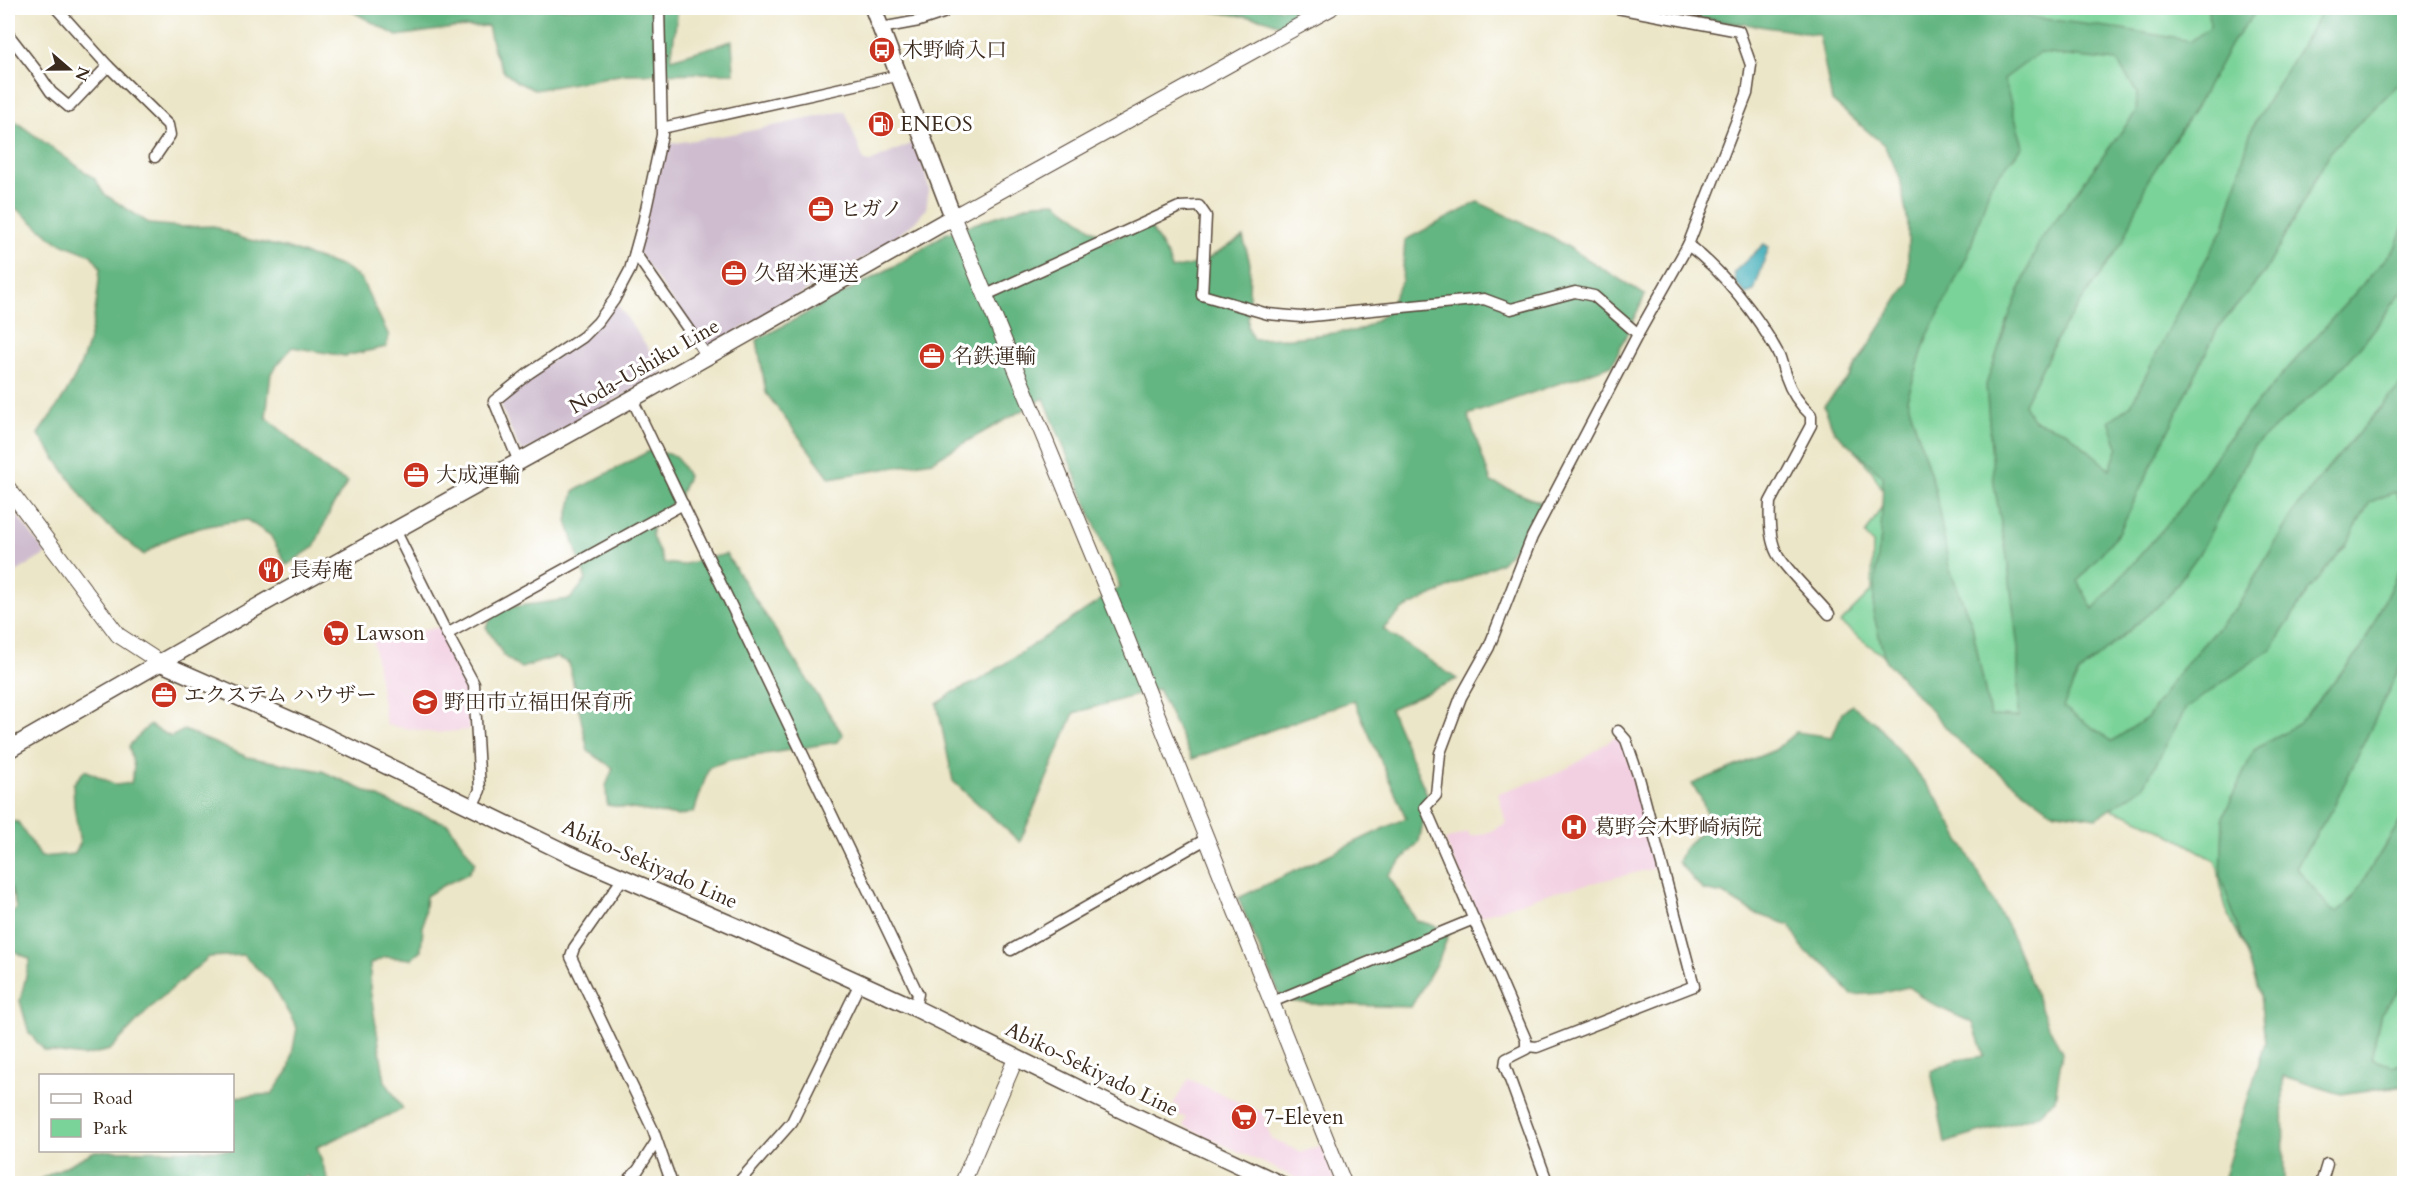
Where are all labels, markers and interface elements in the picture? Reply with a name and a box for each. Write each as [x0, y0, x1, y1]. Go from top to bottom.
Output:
bus stop icon: 木野崎入口 [867, 35, 897, 65]
place label: 木野崎入口 [902, 36, 1007, 65]
north arrow [39, 39, 99, 99]
text: N [69, 63, 95, 84]
fuel station icon: ENEOS [866, 109, 896, 139]
place label: ENEOS [900, 110, 973, 139]
office icon: ヒガノ [806, 194, 836, 224]
place label: ヒガノ [840, 195, 903, 224]
office icon: 久留米運送 [719, 258, 749, 288]
place label: 久留米運送 [754, 259, 859, 288]
street label: Noda-Ushiku Line [564, 312, 725, 421]
office icon: 名鉄運輸 [917, 341, 947, 371]
place label: 名鉄運輸 [952, 342, 1036, 371]
office icon: 大成運輸 [401, 460, 431, 490]
place label: 大成運輸 [436, 461, 520, 490]
restaurant icon: 長寿庵 [256, 555, 286, 585]
place label: 長寿庵 [290, 556, 353, 585]
supermarket icon: Lawson [321, 618, 351, 648]
place label: Lawson [356, 619, 425, 648]
office icon: エクステム ハウザー [149, 680, 179, 710]
place label: エクステム ハウザー [184, 681, 377, 710]
school or university icon: 野田市立福田保育所 [410, 687, 440, 717]
place label: 野田市立福田保育所 [444, 688, 633, 717]
hospital icon: 葛野会木野崎病院 [1559, 812, 1589, 842]
street label: Abiko-Sekiyado Line [557, 813, 742, 916]
place label: 葛野会木野崎病院 [1594, 813, 1762, 842]
street label: Abiko-Sekiyado Line [1000, 1015, 1183, 1124]
legend [39, 1074, 234, 1152]
text: Road [93, 1086, 133, 1111]
supermarket icon: 7-Eleven [1229, 1102, 1259, 1132]
place label: 7-Eleven [1264, 1103, 1344, 1132]
text: Park [93, 1116, 128, 1141]

